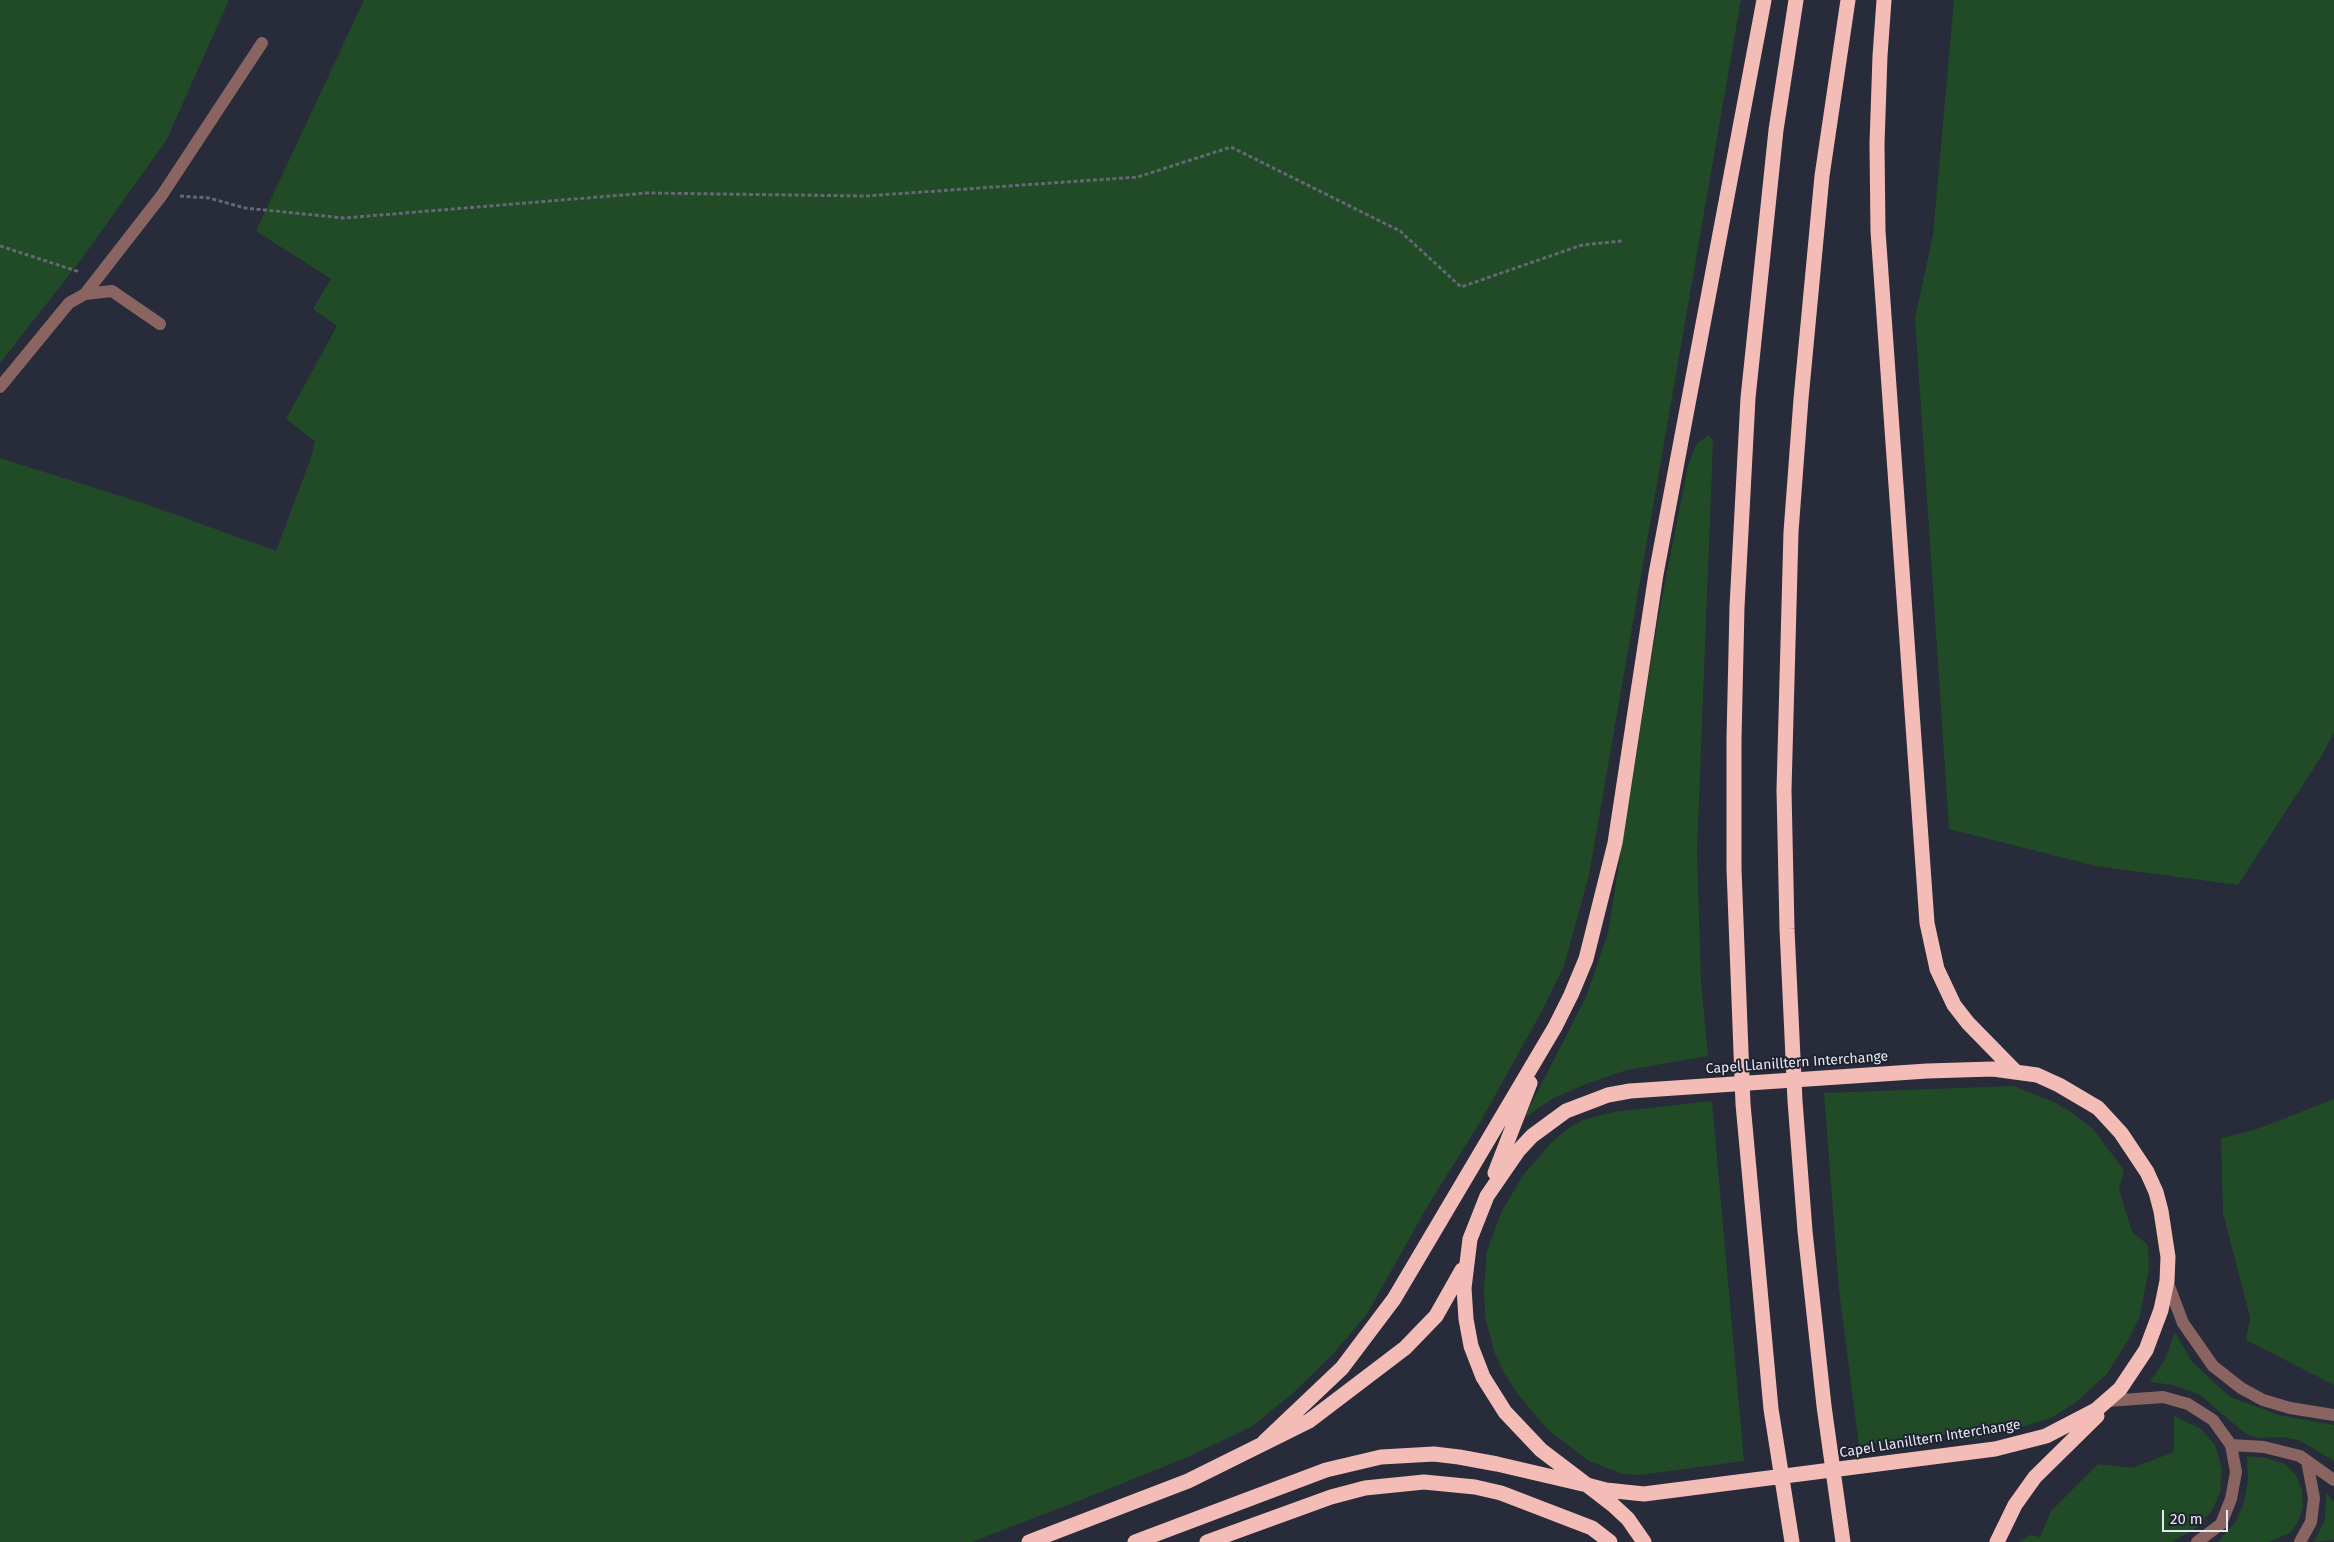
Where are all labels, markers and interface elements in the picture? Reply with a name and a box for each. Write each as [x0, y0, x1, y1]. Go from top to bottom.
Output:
street label: Capel Llanilltern Interchange [1705, 1048, 1889, 1078]
street label: Capel Llanilltern Interchange [1838, 1416, 2022, 1462]
scale bar [2164, 1500, 2230, 1532]
text: 20 m [2170, 1510, 2203, 1528]

